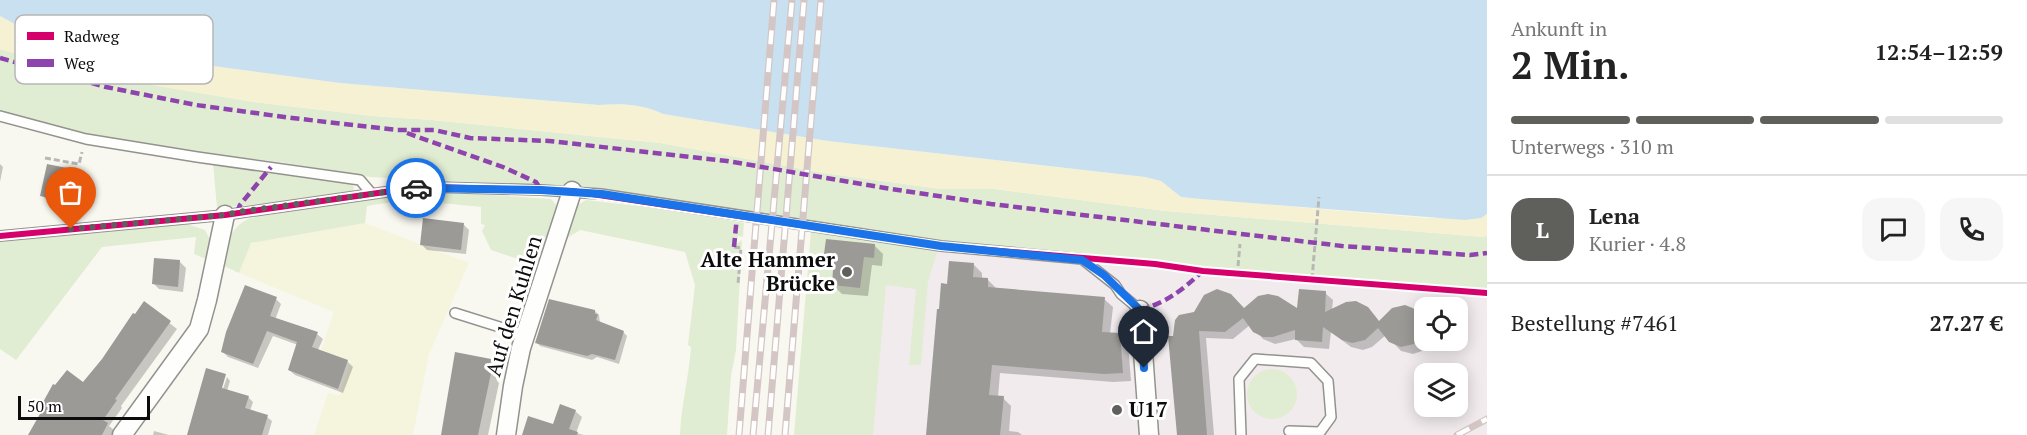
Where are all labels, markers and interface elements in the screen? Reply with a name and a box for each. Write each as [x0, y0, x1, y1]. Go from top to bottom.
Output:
legend [15, 15, 213, 84]
text: Ankunft in [1511, 15, 1607, 42]
text: Radweg [64, 25, 120, 47]
text: 12:54–12:59 [1875, 37, 2003, 66]
text: 2 Min. [1511, 38, 1629, 90]
text: Weg [64, 52, 95, 74]
text: Unterwegs · 310 m [1511, 133, 1674, 160]
courier [386, 158, 446, 218]
pin [45, 167, 96, 229]
icon: car [400, 172, 433, 205]
icon: bag [54, 176, 87, 209]
button: chat [1862, 198, 1925, 261]
button: phone [1940, 198, 2003, 261]
text: Lena [1589, 201, 1640, 230]
text: L [1536, 215, 1549, 244]
text: Kurier · 4.8 [1589, 230, 1686, 257]
street label: Auf den Kuhlen [478, 231, 548, 380]
place label: Alte Hammer Brücke [700, 245, 835, 297]
marker: Alte Hammer Brücke [840, 265, 854, 279]
map controls [1414, 297, 1468, 417]
button: locate [1414, 297, 1468, 351]
pin [1118, 306, 1169, 368]
text: Bestellung #7461 [1511, 308, 1679, 337]
text: 27.27 € [1930, 308, 2003, 337]
icon: home [1127, 315, 1160, 348]
button: layers [1414, 363, 1468, 417]
scale bar [18, 393, 150, 420]
text: 50 m [27, 395, 62, 417]
place label: U17 [1129, 395, 1168, 423]
marker: U17 [1110, 403, 1124, 417]

